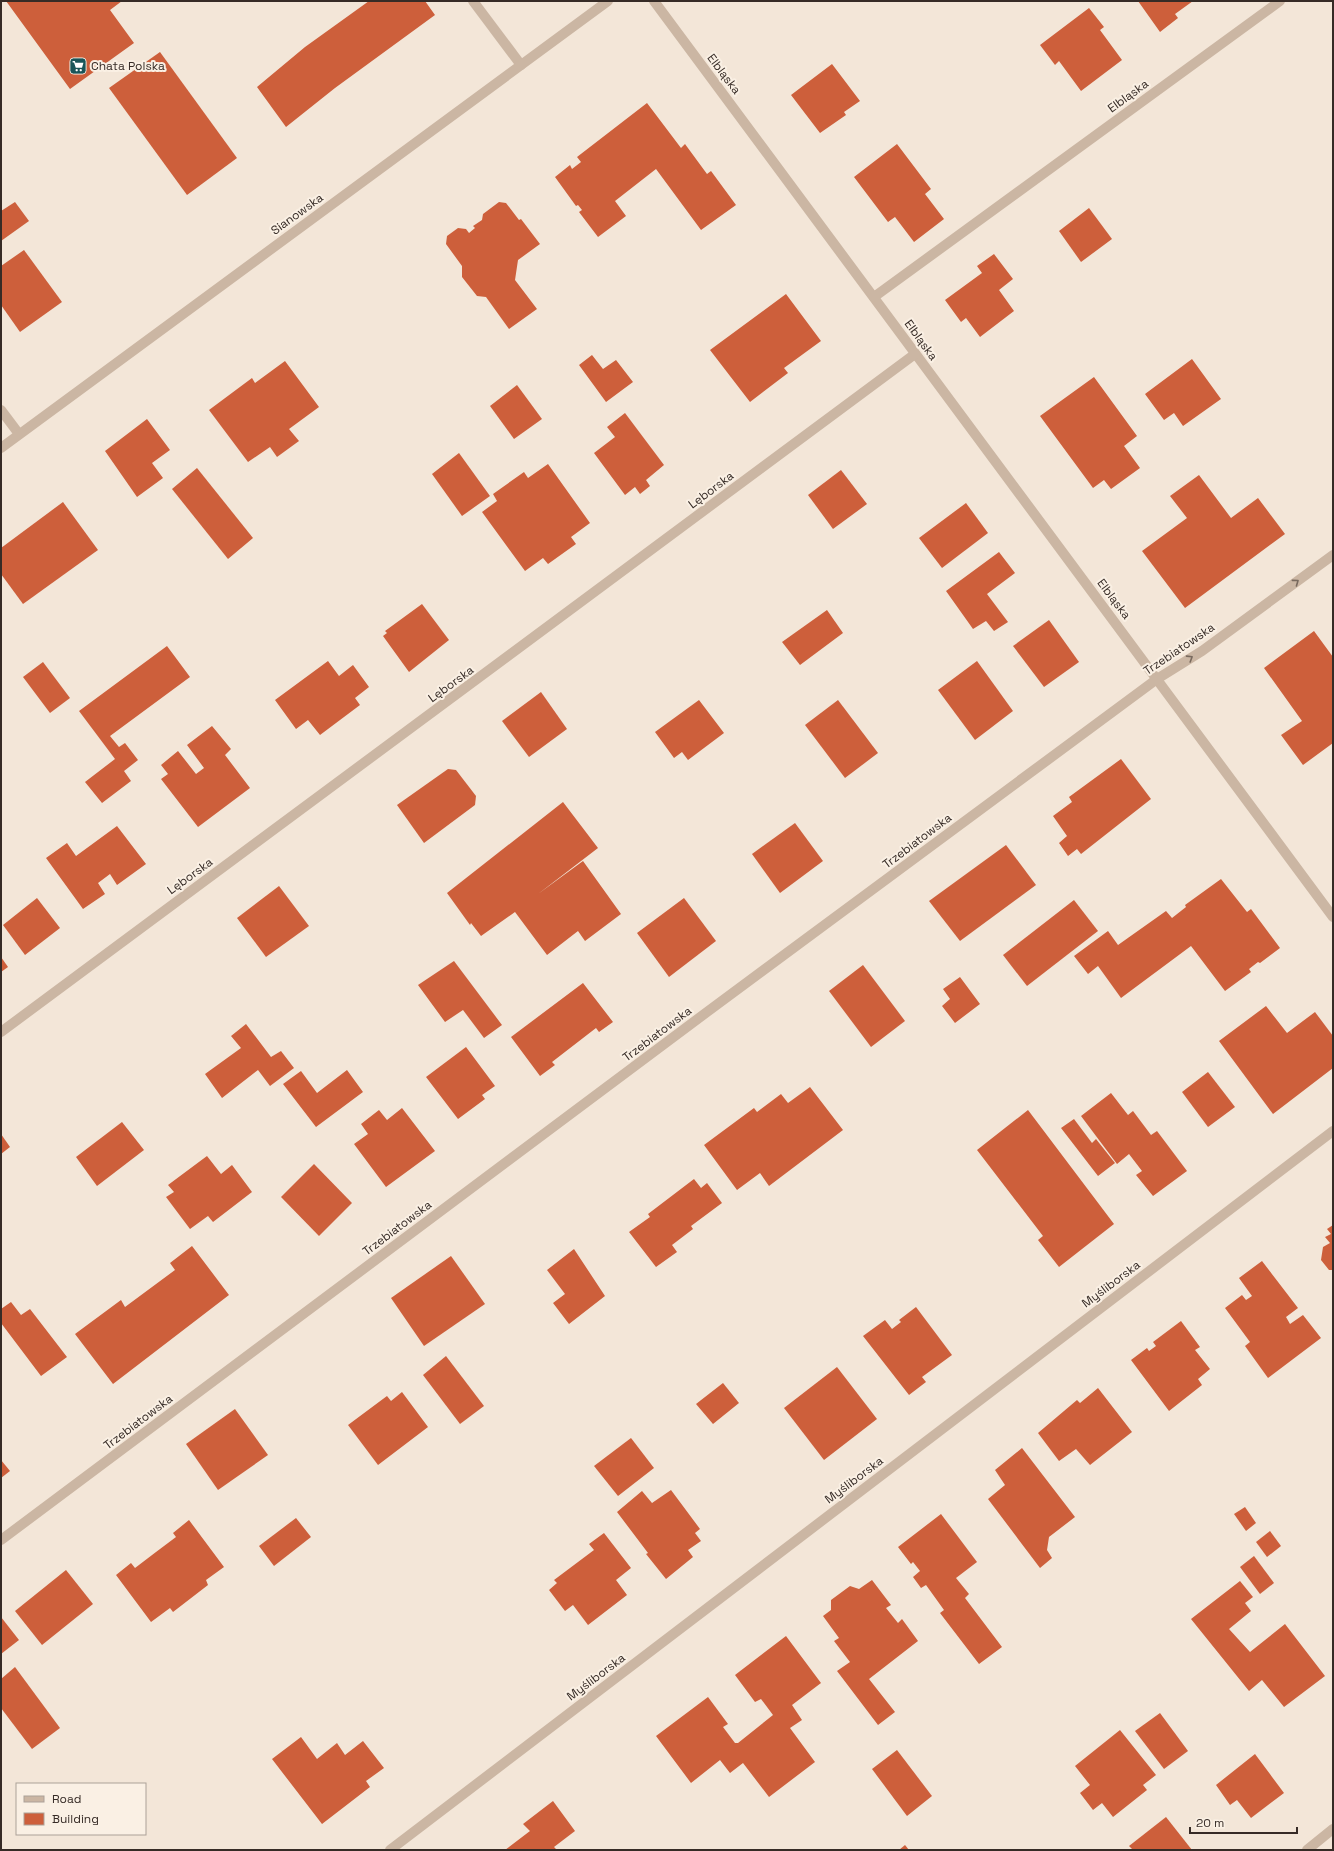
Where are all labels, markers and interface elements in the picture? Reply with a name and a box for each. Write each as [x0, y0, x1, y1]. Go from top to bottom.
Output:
street label: Elbląska [704, 51, 745, 98]
supermarket icon: Chata Polska [68, 56, 88, 76]
place label: Chata Polska [91, 58, 165, 74]
street label: Elbląska [1104, 76, 1152, 116]
street label: Sianowska [268, 190, 326, 238]
street label: Elbląska [901, 316, 941, 364]
street label: Lęborska [685, 468, 737, 512]
street label: Elbląska [1094, 576, 1135, 623]
one-way arrow [1291, 580, 1298, 587]
street label: Trzebiatowska [1140, 619, 1218, 679]
one-way arrow [1186, 655, 1193, 663]
street label: Lęborska [425, 662, 477, 706]
street label: Trzebiatowska [879, 810, 955, 872]
street label: Lęborska [164, 854, 216, 898]
street label: Trzebiatowska [619, 1003, 695, 1065]
street label: Trzebiatowska [359, 1197, 435, 1259]
street label: Myśliborska [1079, 1257, 1143, 1311]
street label: Trzebiatowska [100, 1391, 176, 1453]
street label: Myśliborska [822, 1453, 886, 1507]
street label: Myśliborska [564, 1650, 628, 1704]
legend [16, 1783, 146, 1835]
text: Road [52, 1791, 81, 1807]
scale bar [1190, 1809, 1297, 1835]
text: Building [52, 1811, 99, 1827]
text: 20 m [1196, 1815, 1224, 1831]

